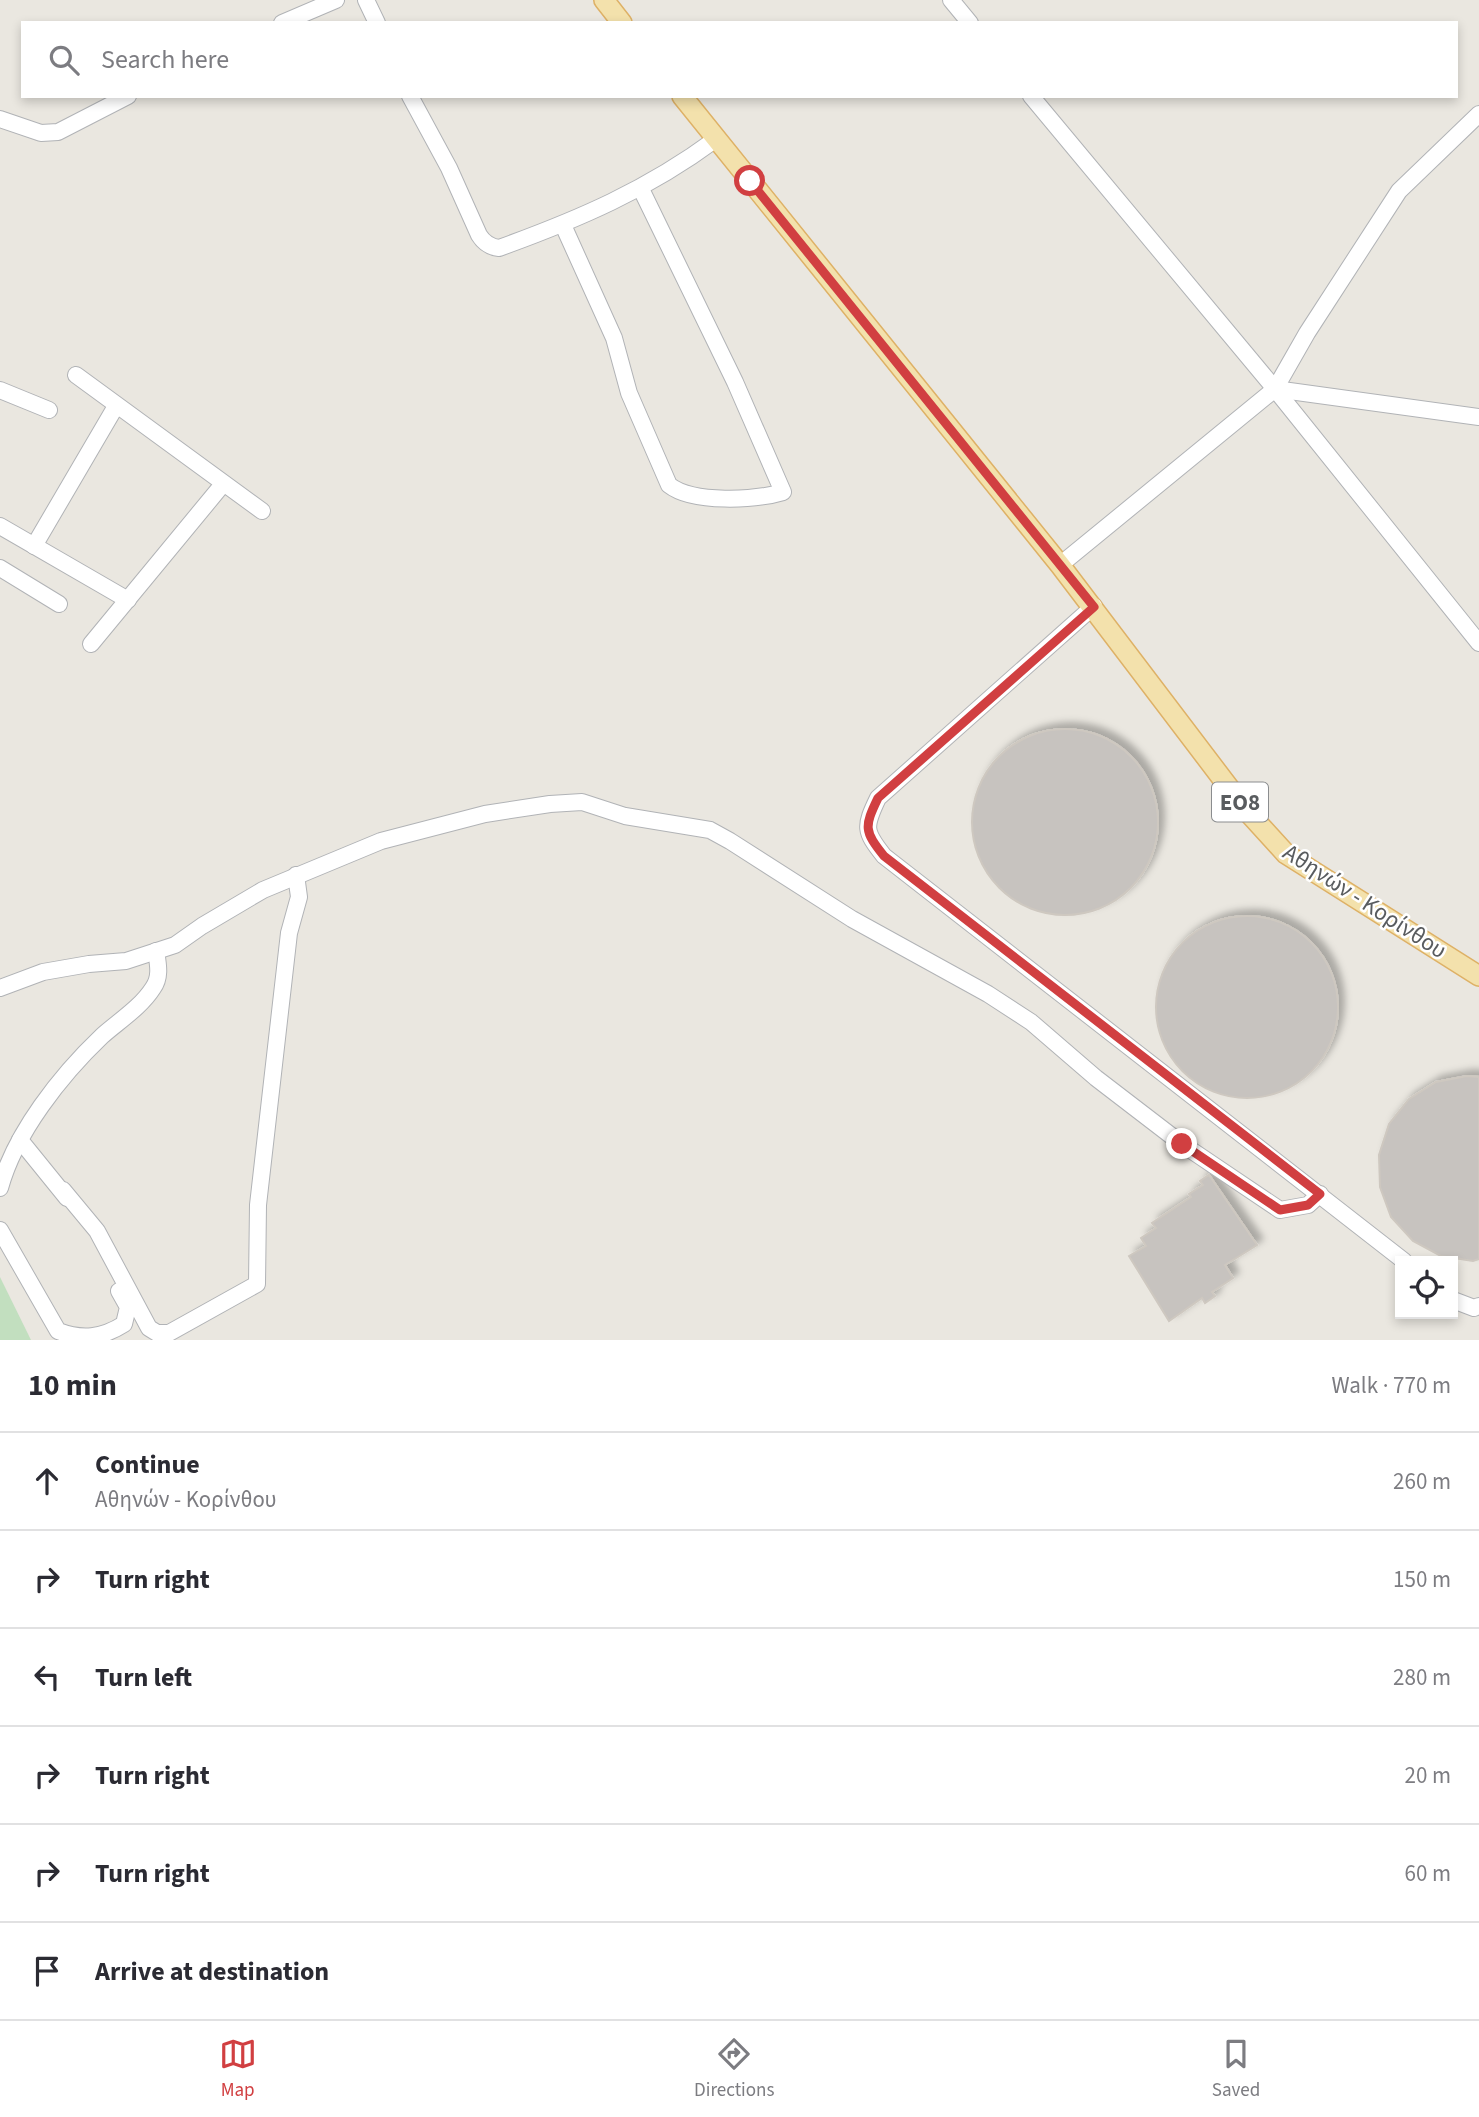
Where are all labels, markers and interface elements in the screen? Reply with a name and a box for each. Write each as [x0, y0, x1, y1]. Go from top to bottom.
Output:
search box [21, 21, 1458, 98]
icon: search [45, 41, 83, 79]
text: Search here [101, 41, 229, 78]
route start [734, 165, 765, 196]
road number: ΕΟ8 [1212, 782, 1268, 822]
street label: Αθηνών - Κορίνθου [1276, 835, 1454, 968]
route end [1166, 1128, 1197, 1159]
map controls [1395, 1256, 1458, 1319]
button: locate [1395, 1256, 1458, 1319]
text: 10 min [28, 1364, 117, 1407]
text: Walk · 770 m [1332, 1369, 1451, 1402]
text: Continue [95, 1446, 200, 1483]
icon: ahead [28, 1462, 66, 1500]
text: 260 m [1393, 1465, 1451, 1498]
text: Αθηνών - Κορίνθου [95, 1483, 277, 1516]
icon: right [28, 1560, 66, 1598]
text: Turn right [95, 1561, 210, 1598]
text: 150 m [1393, 1563, 1451, 1596]
icon: left [28, 1658, 66, 1696]
text: Turn left [95, 1659, 192, 1696]
text: 280 m [1393, 1661, 1451, 1694]
icon: right [28, 1756, 66, 1794]
text: Turn right [95, 1757, 210, 1794]
text: 20 m [1404, 1759, 1451, 1792]
icon: right [28, 1854, 66, 1892]
text: Turn right [95, 1855, 210, 1892]
text: 60 m [1404, 1857, 1451, 1890]
icon: arrive [28, 1952, 66, 1990]
text: Arrive at destination [95, 1953, 329, 1990]
tab: Map [219, 2035, 257, 2104]
tab: Directions [694, 2035, 774, 2104]
tab: Saved [1212, 2035, 1260, 2104]

